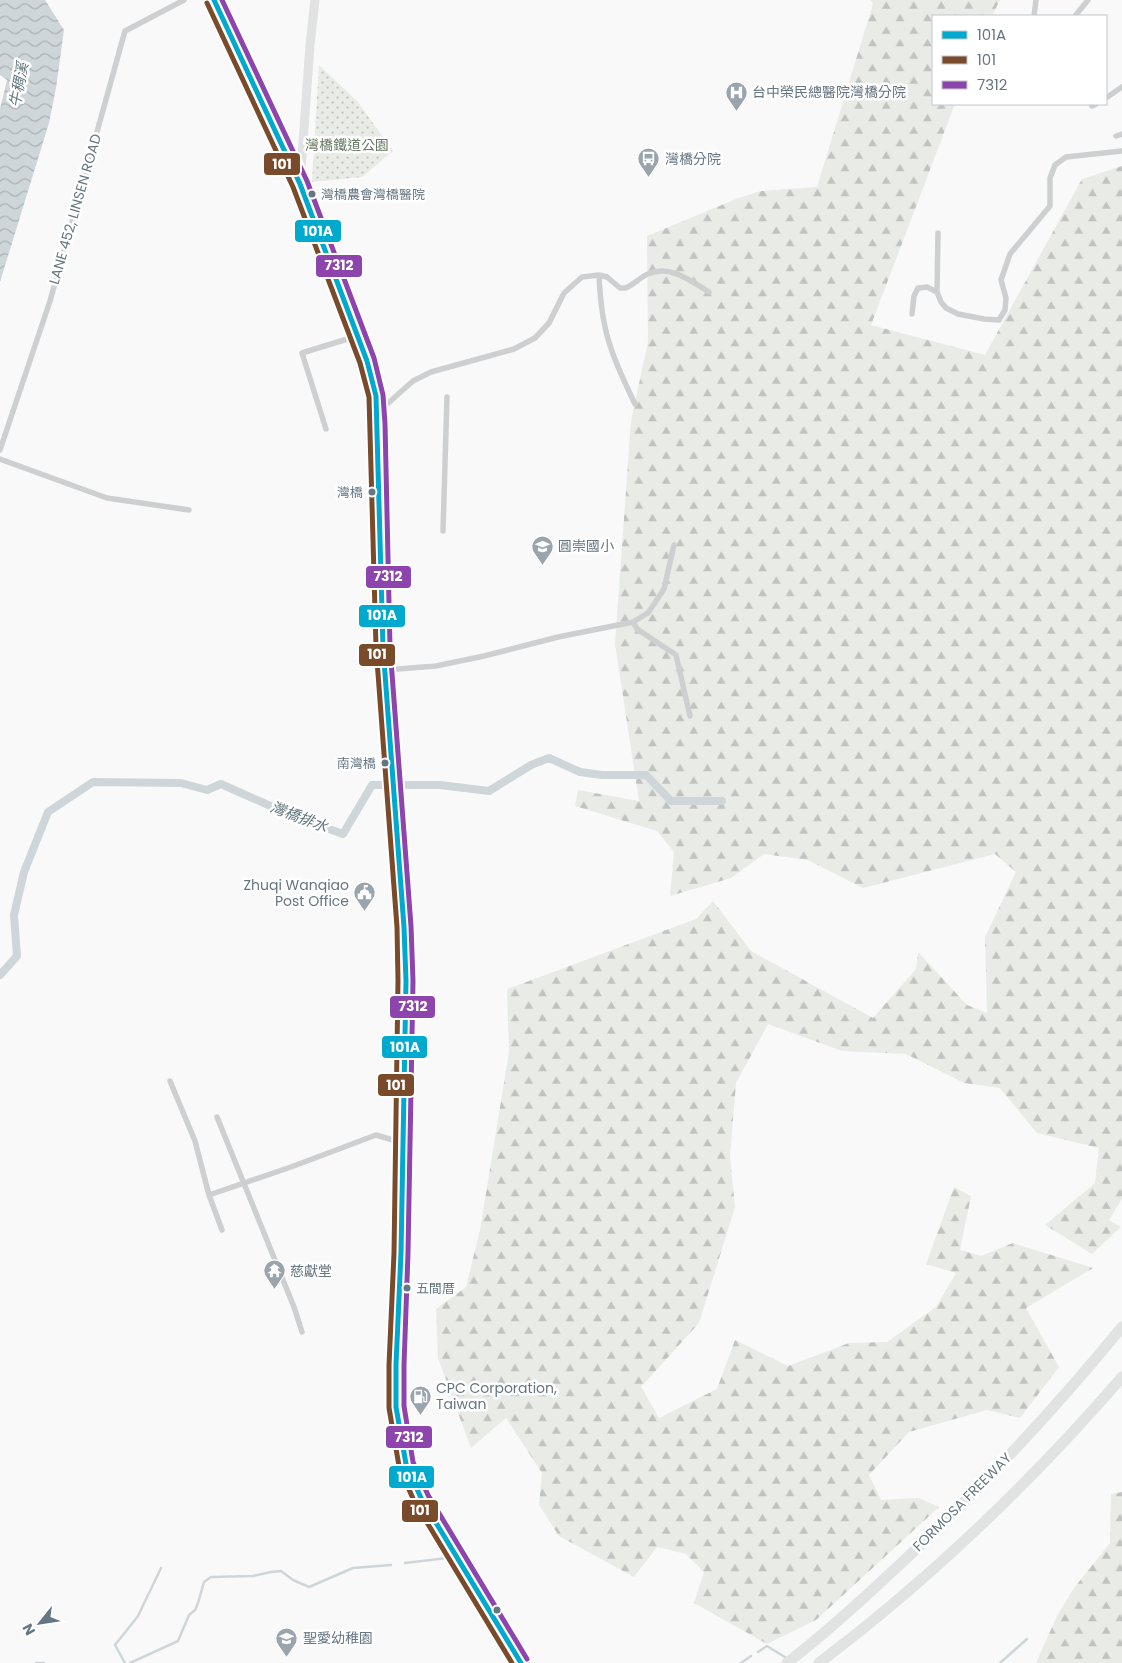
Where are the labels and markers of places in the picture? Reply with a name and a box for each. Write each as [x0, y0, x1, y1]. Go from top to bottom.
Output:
hospital icon: 台中榮民總醫院灣橋分院 [724, 80, 748, 111]
place label: 台中榮民總醫院灣橋分院 [752, 82, 906, 102]
bus stop icon: 灣橋分院 [637, 147, 661, 178]
place label: 灣橋分院 [665, 149, 721, 169]
place label: 灣橋農會灣橋醫院 [321, 185, 425, 204]
marker: 灣橋農會灣橋醫院 [307, 189, 317, 199]
place label: 灣橋 [337, 483, 363, 502]
marker: 灣橋 [367, 487, 377, 497]
school or university icon: 圓崇國小 [530, 534, 554, 565]
place label: 圓崇國小 [558, 536, 614, 556]
place label: 南灣橋 [337, 754, 376, 773]
marker: 南灣橋 [380, 758, 390, 768]
place label: Zhuqi Wanqiao Post Office [243, 875, 349, 911]
public building icon: Zhuqi Wanqiao Post Office [353, 881, 377, 912]
temple icon: 慈獻堂 [262, 1259, 286, 1290]
place label: 慈獻堂 [290, 1261, 332, 1281]
place label: 五間厝 [416, 1279, 455, 1298]
marker: 五間厝 [402, 1283, 412, 1293]
place label: CPC Corporation, Taiwan [436, 1378, 557, 1414]
fuel station icon: CPC Corporation, Taiwan [408, 1384, 432, 1415]
unlabelled marker [492, 1605, 502, 1615]
school or university icon: 聖愛幼稚園 [275, 1626, 299, 1657]
place label: 聖愛幼稚園 [303, 1628, 373, 1648]

